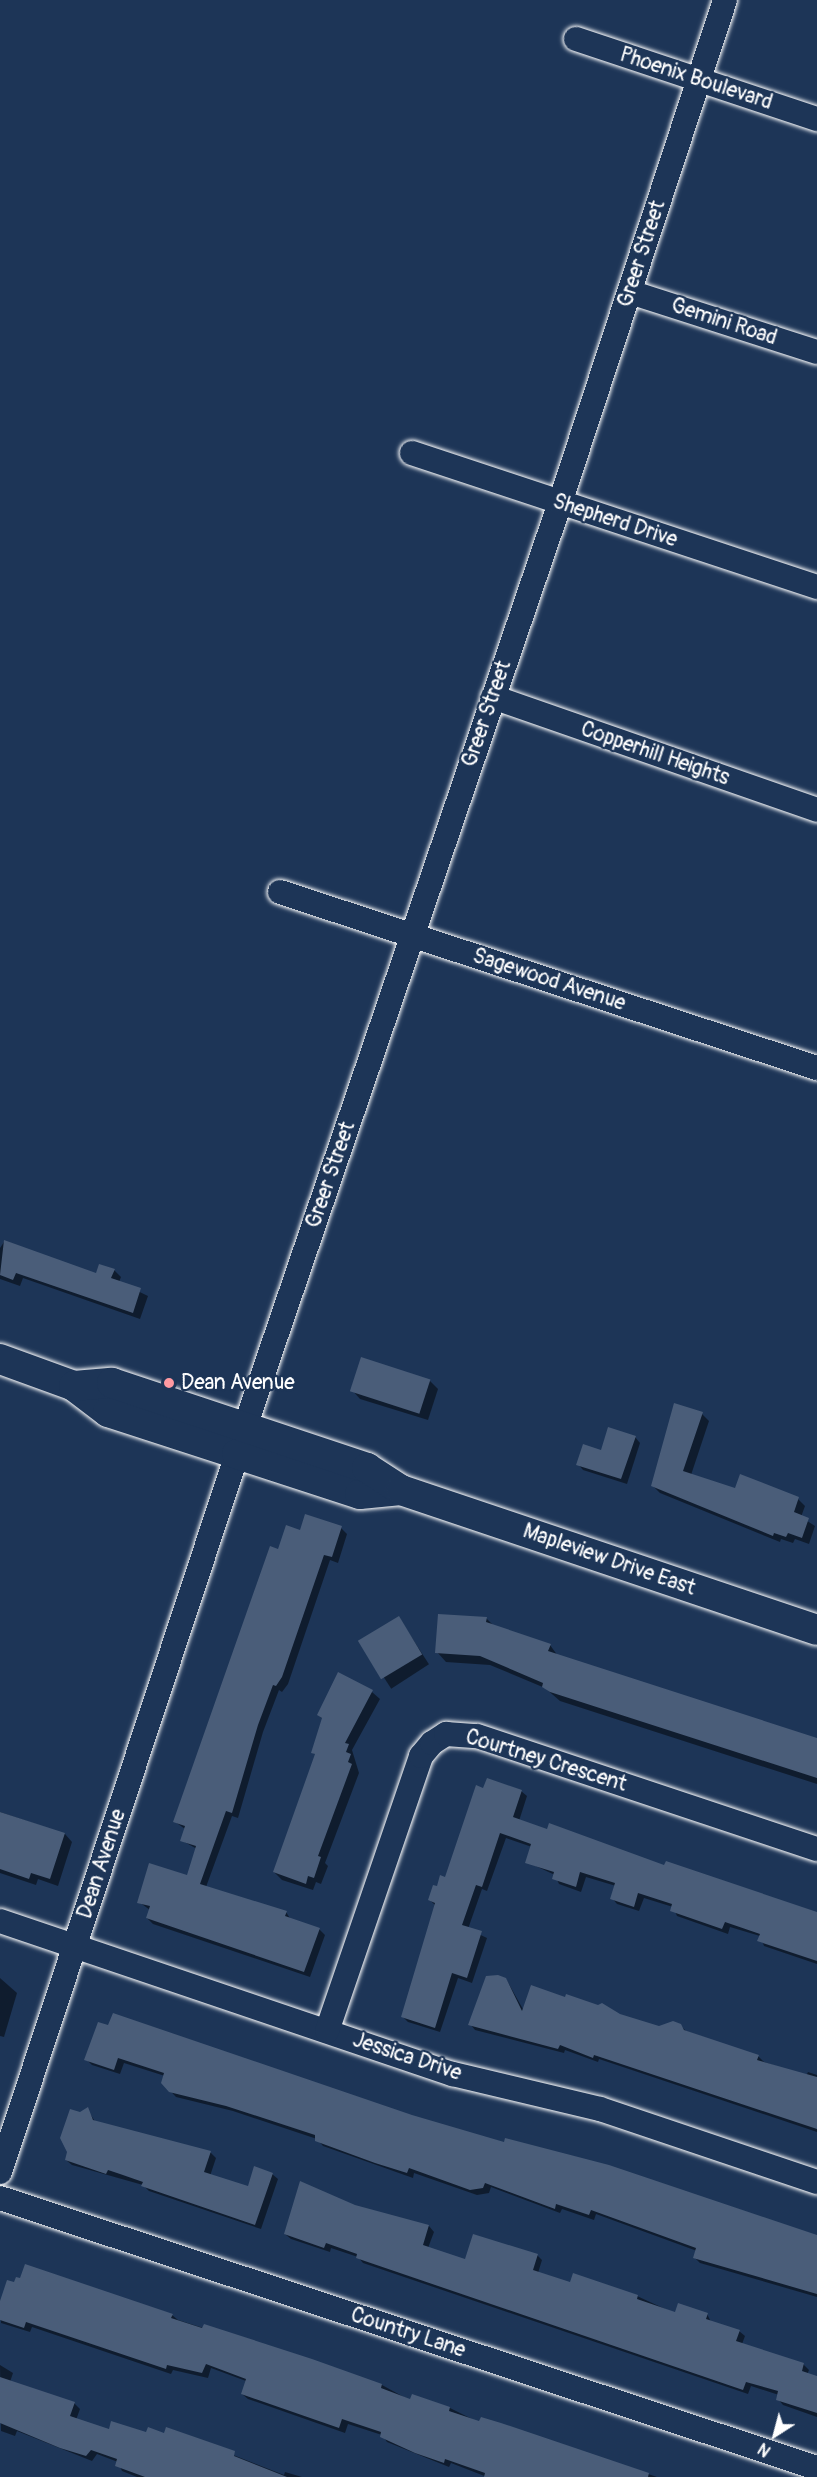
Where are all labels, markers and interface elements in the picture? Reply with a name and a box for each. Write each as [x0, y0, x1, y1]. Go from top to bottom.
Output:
street label: Phoenix Boulevard [617, 42, 775, 116]
street label: Greer Street [613, 197, 671, 311]
street label: Gemini Road [668, 293, 780, 351]
street label: Shepherd Drive [550, 489, 680, 553]
street label: Greer Street [457, 658, 517, 770]
street label: Copperhill Heights [577, 717, 733, 791]
street label: Sagewood Avenue [469, 943, 629, 1017]
street label: Greer Street [301, 1119, 361, 1231]
place label: Dean Avenue [181, 1370, 295, 1396]
marker: Dean Avenue [162, 1376, 176, 1390]
street label: Mapleview Drive East [520, 1519, 698, 1601]
street label: Courtney Crescent [462, 1725, 630, 1797]
street label: Dean Avenue [72, 1806, 132, 1922]
street label: Jessica Drive [349, 2028, 465, 2086]
street label: Country Lane [347, 2303, 469, 2363]
north arrow [745, 2405, 805, 2465]
text: N [754, 2438, 775, 2461]

